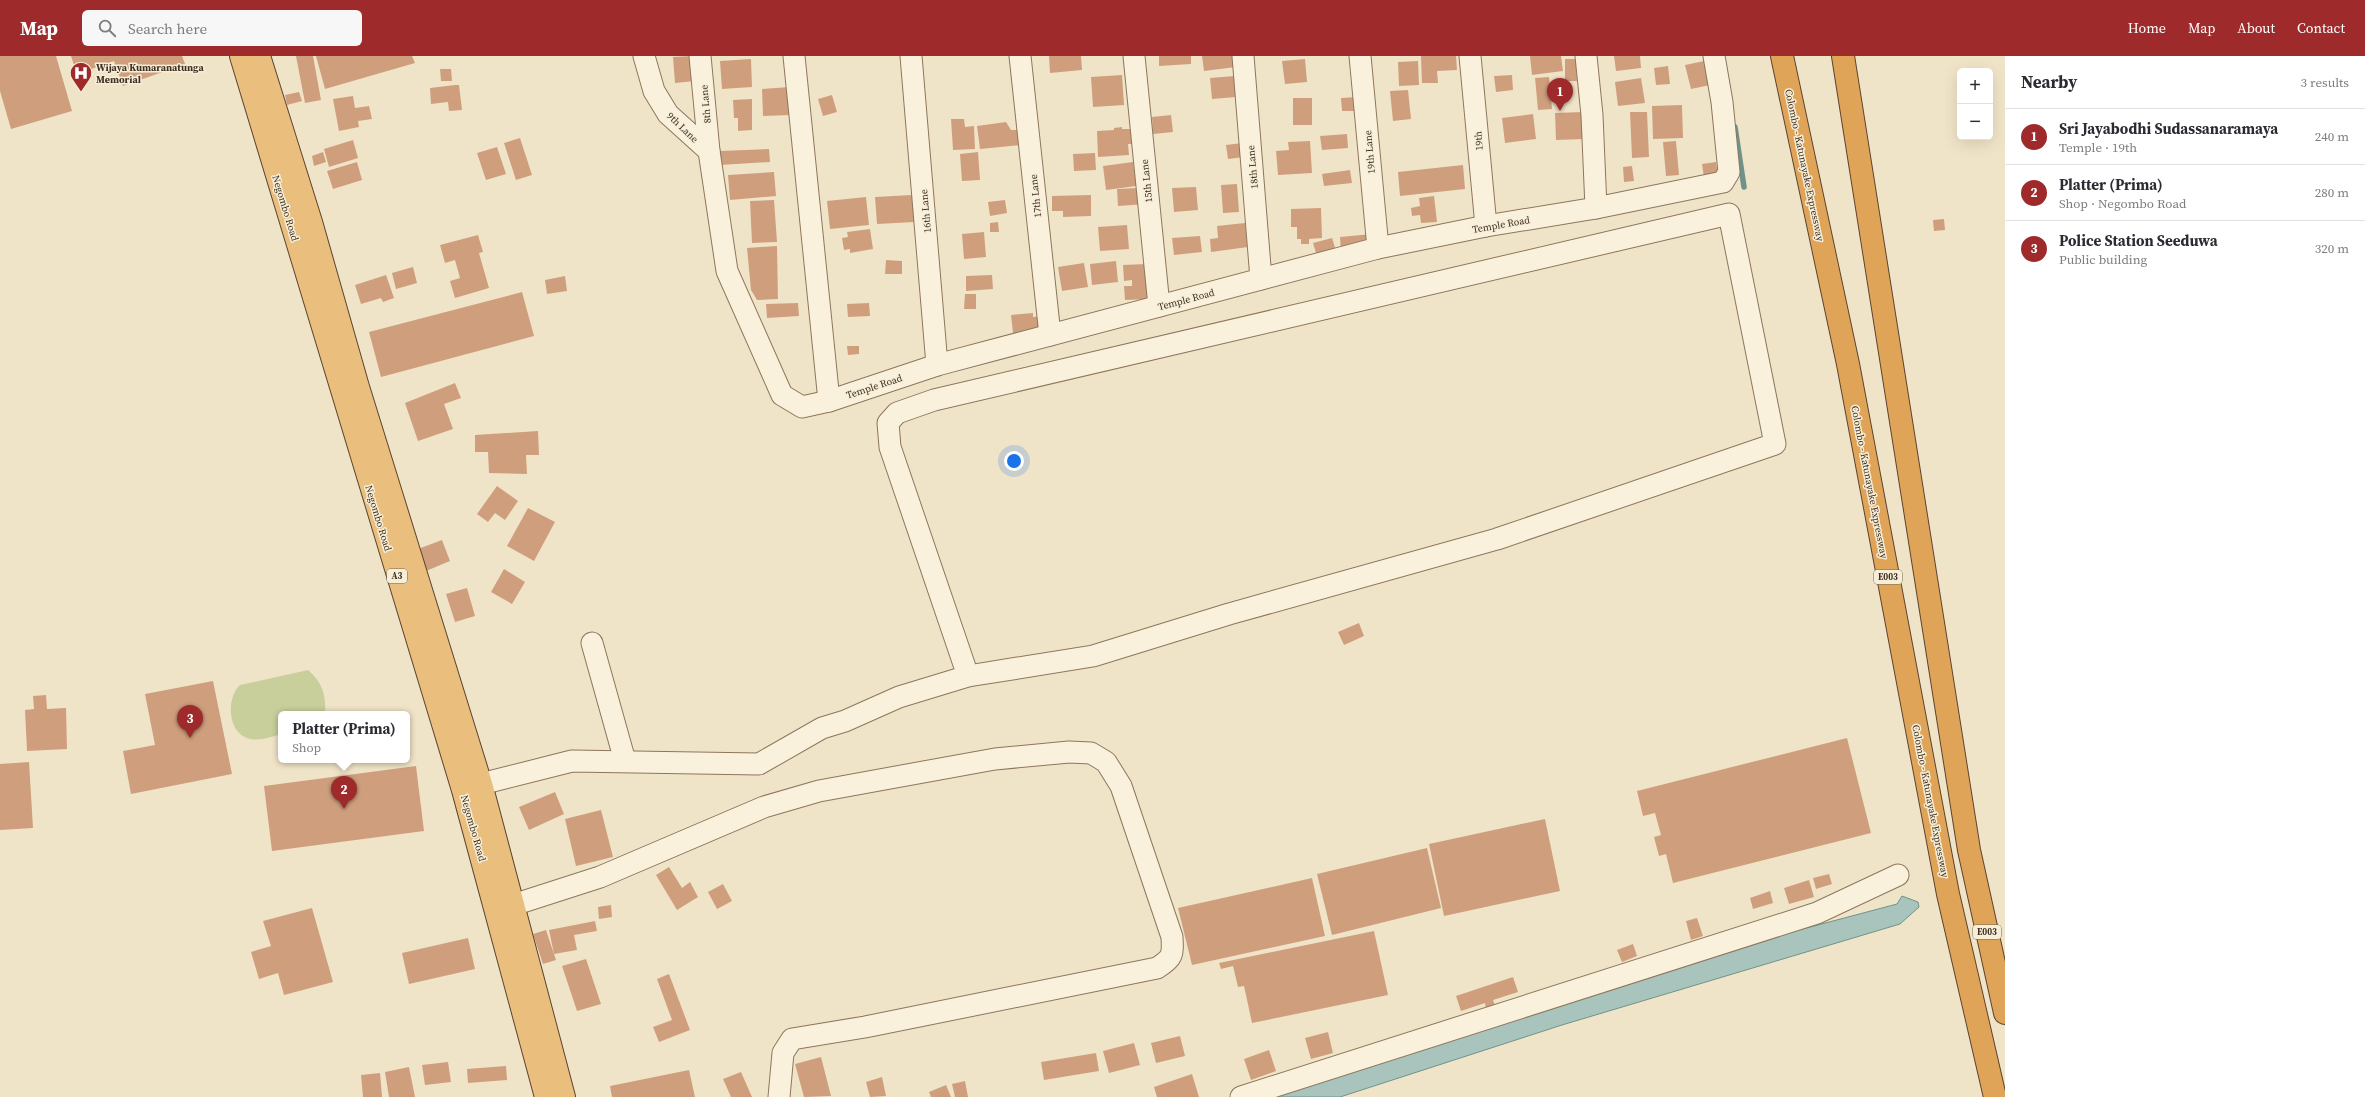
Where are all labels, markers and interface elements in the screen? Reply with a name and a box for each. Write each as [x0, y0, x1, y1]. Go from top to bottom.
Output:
search box [82, 10, 362, 46]
text: Map [20, 15, 58, 41]
icon: search [96, 17, 118, 39]
text: Search here [128, 18, 207, 39]
text: Home [2128, 18, 2166, 38]
text: Map [2188, 18, 2215, 38]
text: About [2237, 18, 2275, 38]
text: Contact [2297, 18, 2345, 38]
hospital icon: Wijaya Kumaranatunga Memorial [68, 60, 94, 93]
place label: Wijaya Kumaranatunga Memorial [96, 61, 204, 86]
map controls [1957, 68, 1993, 140]
button: + [1957, 68, 1993, 104]
text: Nearby [2021, 70, 2077, 94]
text: 3 results [2301, 74, 2349, 91]
pin: 1 [1547, 78, 1573, 111]
street label: 8th Lane [697, 84, 714, 124]
street label: Colombo - Katunayake Expressway [1782, 88, 1827, 243]
button: − [1957, 104, 1993, 140]
street label: 9th Lane [664, 109, 701, 145]
text: Sri Jayabodhi Sudassanaramaya [2059, 118, 2278, 139]
text: 1 [2030, 128, 2038, 145]
text: 240 m [2315, 128, 2349, 145]
street label: 19th Lane [1361, 130, 1378, 174]
street label: 19th [1471, 131, 1486, 151]
text: Temple · 19th [2059, 139, 2137, 156]
street label: 18th Lane [1244, 145, 1261, 189]
street label: 15th Lane [1138, 159, 1155, 203]
street label: Negombo Road [269, 174, 302, 243]
street label: 17th Lane [1027, 174, 1044, 218]
text: Platter (Prima) [2059, 174, 2163, 195]
text: 2 [2030, 184, 2038, 201]
text: 280 m [2315, 184, 2349, 201]
street label: 16th Lane [917, 189, 934, 233]
text: Shop · Negombo Road [2059, 195, 2187, 212]
street label: Temple Road [1471, 213, 1531, 236]
text: Police Station Seeduwa [2059, 230, 2218, 251]
text: 3 [2030, 240, 2038, 257]
text: 320 m [2315, 240, 2349, 257]
text: Public building [2059, 251, 2147, 268]
street label: Temple Road [1156, 286, 1216, 313]
street label: Temple Road [845, 371, 904, 402]
street label: Colombo - Katunayake Expressway [1848, 405, 1891, 560]
your location [1004, 451, 1024, 471]
street label: Negombo Road [362, 484, 395, 553]
road number: A3 [387, 569, 407, 583]
road number: E003 [1874, 570, 1902, 584]
pin: 3 [177, 705, 203, 738]
popup [278, 711, 410, 763]
text: Platter (Prima) [292, 718, 396, 739]
street label: Colombo - Katunayake Expressway [1909, 724, 1952, 879]
text: Shop [292, 739, 321, 756]
pin: 2 [331, 776, 357, 809]
street label: Negombo Road [458, 794, 489, 863]
road number: E003 [1973, 925, 2001, 939]

